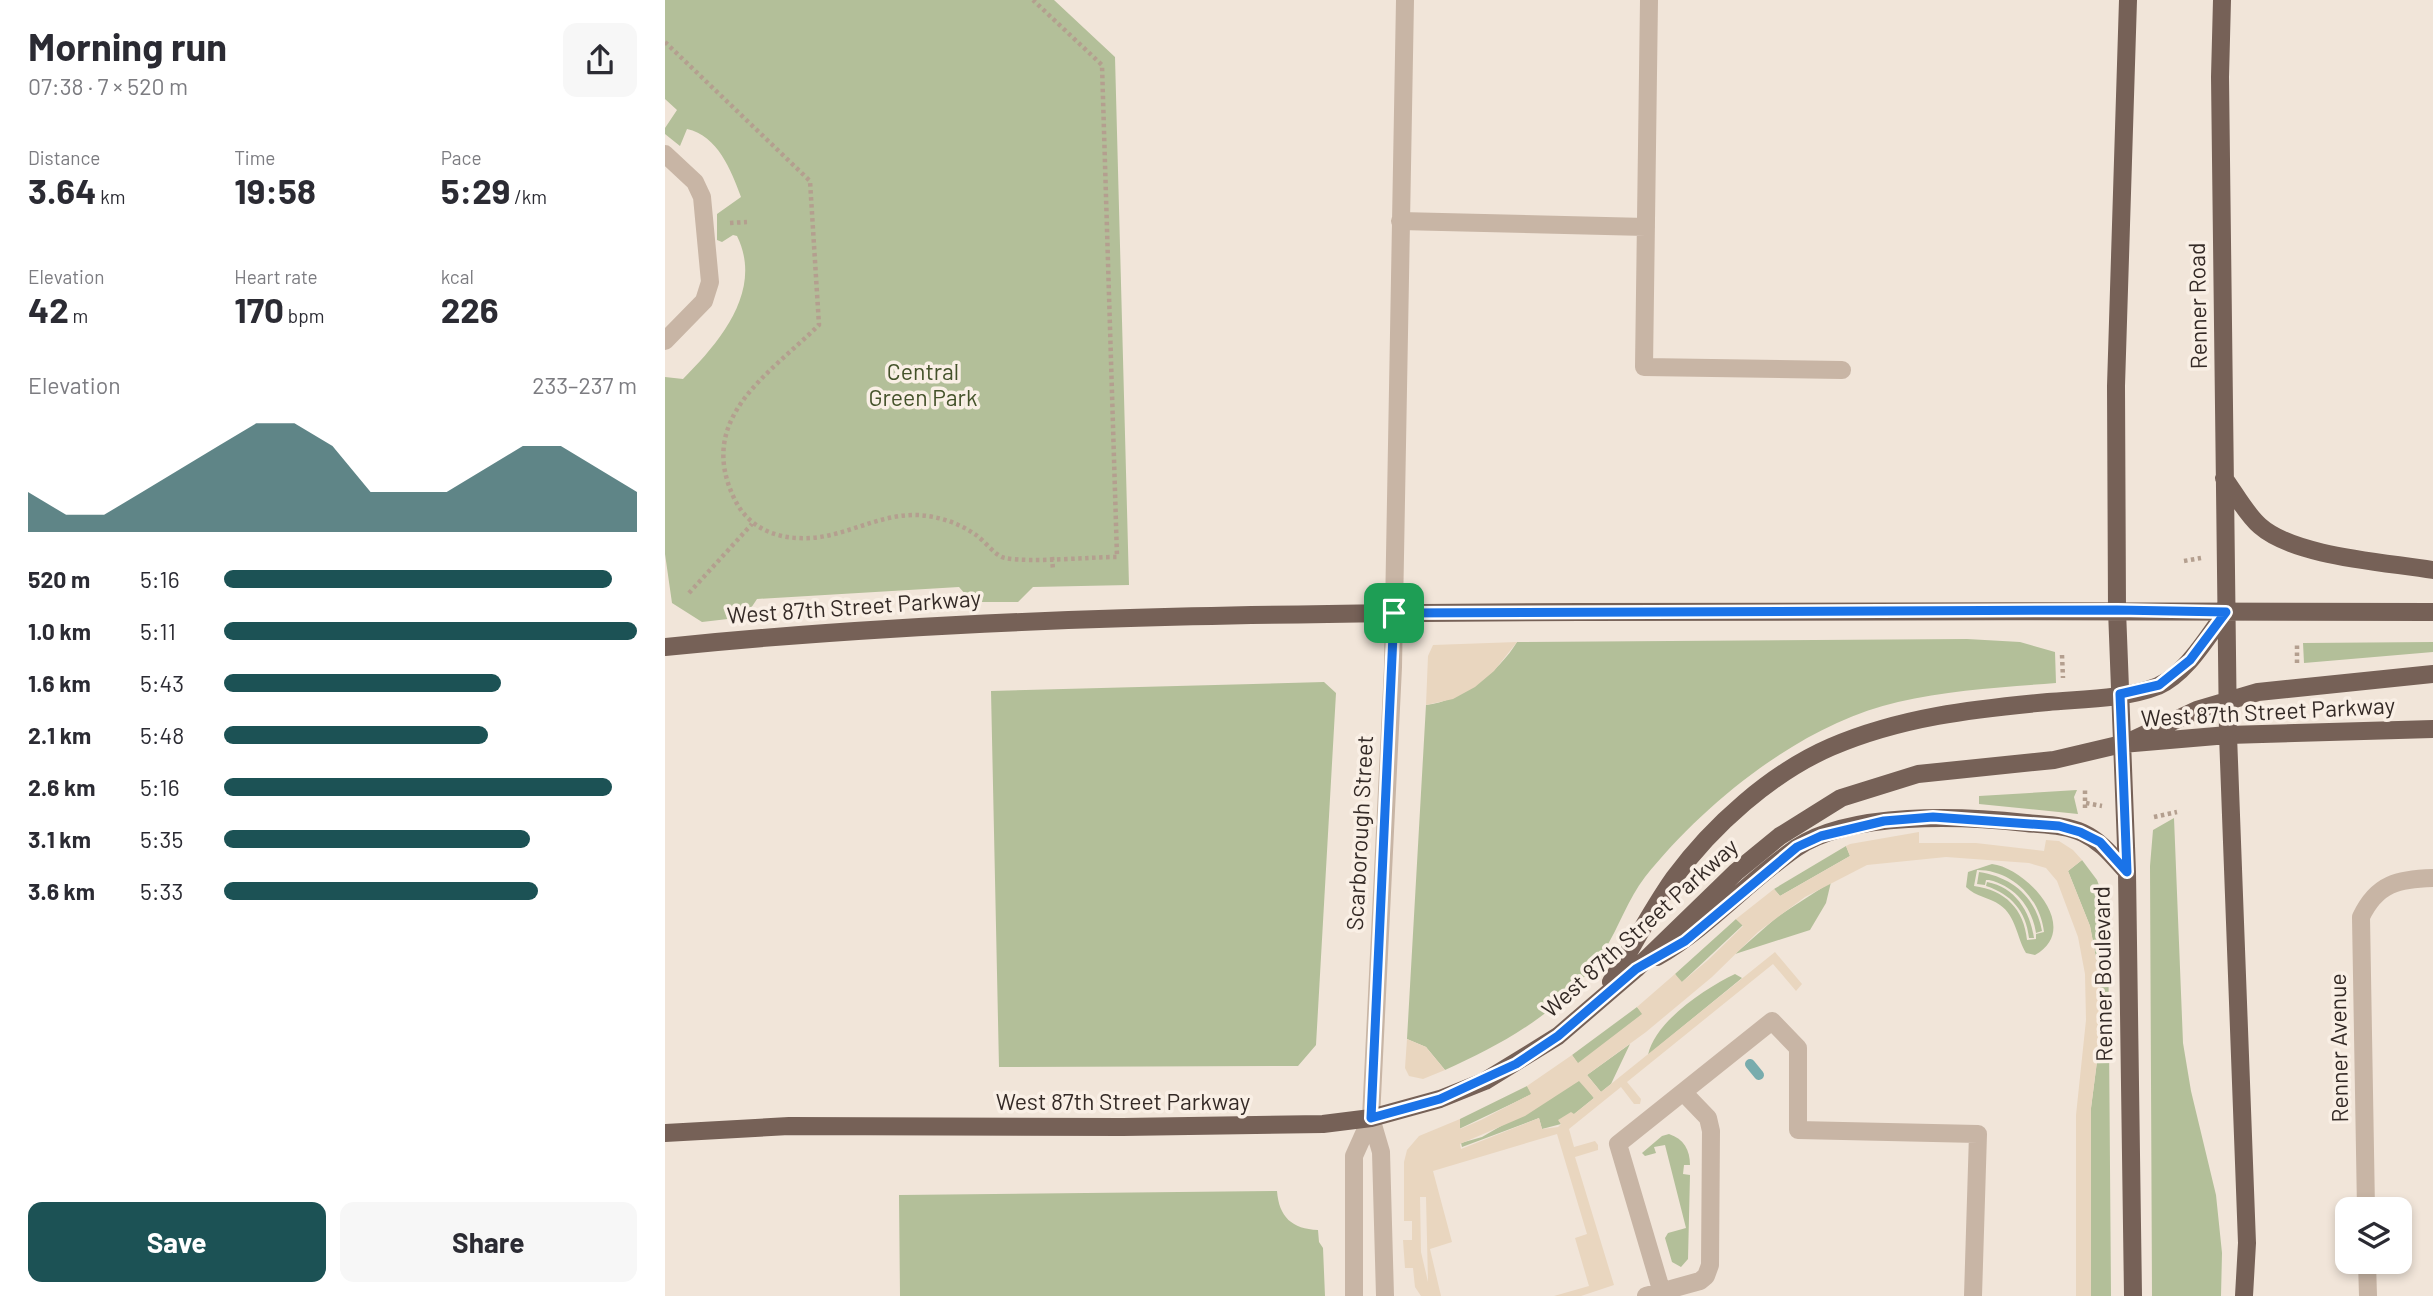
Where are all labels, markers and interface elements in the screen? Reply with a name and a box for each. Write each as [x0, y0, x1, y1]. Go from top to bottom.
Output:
text: Morning run [28, 23, 227, 69]
button: share [563, 23, 637, 97]
text: 07:38 · 7 × 520 m [28, 72, 188, 100]
text: Distance [28, 146, 100, 169]
text: Time [234, 146, 275, 169]
text: Pace [441, 146, 482, 169]
text: 3.64 [28, 169, 96, 211]
text: 19:58 [234, 169, 316, 211]
text: 5:29 [441, 169, 510, 211]
text: km [96, 185, 125, 208]
text: /km [510, 185, 547, 208]
street label: Renner Road [2182, 242, 2212, 370]
text: Elevation [28, 265, 105, 288]
text: Heart rate [234, 265, 318, 288]
text: kcal [441, 265, 474, 288]
text: 42 [28, 288, 69, 330]
text: 170 [234, 288, 284, 330]
text: 226 [441, 288, 499, 330]
text: m [69, 304, 88, 327]
text: bpm [284, 304, 324, 327]
park label: Central Green Park [868, 357, 978, 411]
text: Elevation [28, 371, 121, 399]
text: 233–237 m [532, 371, 637, 399]
text: 520 m [28, 565, 90, 593]
text: 5:16 [140, 565, 180, 593]
street label: West 87th Street Parkway [726, 583, 982, 629]
pin [1364, 583, 1424, 643]
icon: arrive [1375, 594, 1413, 632]
text: 1.0 km [28, 617, 91, 645]
text: 5:11 [140, 617, 176, 645]
text: 1.6 km [28, 669, 91, 697]
text: 5:43 [140, 669, 184, 697]
street label: West 87th Street Parkway [2140, 690, 2396, 732]
text: 2.1 km [28, 721, 91, 749]
text: 5:48 [140, 721, 184, 749]
street label: Scarborough Street [1340, 735, 1378, 931]
text: 2.6 km [28, 773, 96, 801]
text: 5:16 [140, 773, 180, 801]
text: 3.1 km [28, 825, 91, 853]
text: 5:35 [140, 825, 183, 853]
street label: West 87th Street Parkway [1535, 831, 1744, 1023]
text: 3.6 km [28, 877, 95, 905]
text: 5:33 [140, 877, 183, 905]
street label: Renner Boulevard [2086, 886, 2118, 1062]
street label: Renner Avenue [2323, 973, 2353, 1123]
street label: West 87th Street Parkway [996, 1087, 1251, 1115]
map controls [2335, 1197, 2412, 1274]
button: layers [2335, 1197, 2412, 1274]
button: Save [28, 1202, 326, 1282]
button: Share [340, 1202, 637, 1282]

